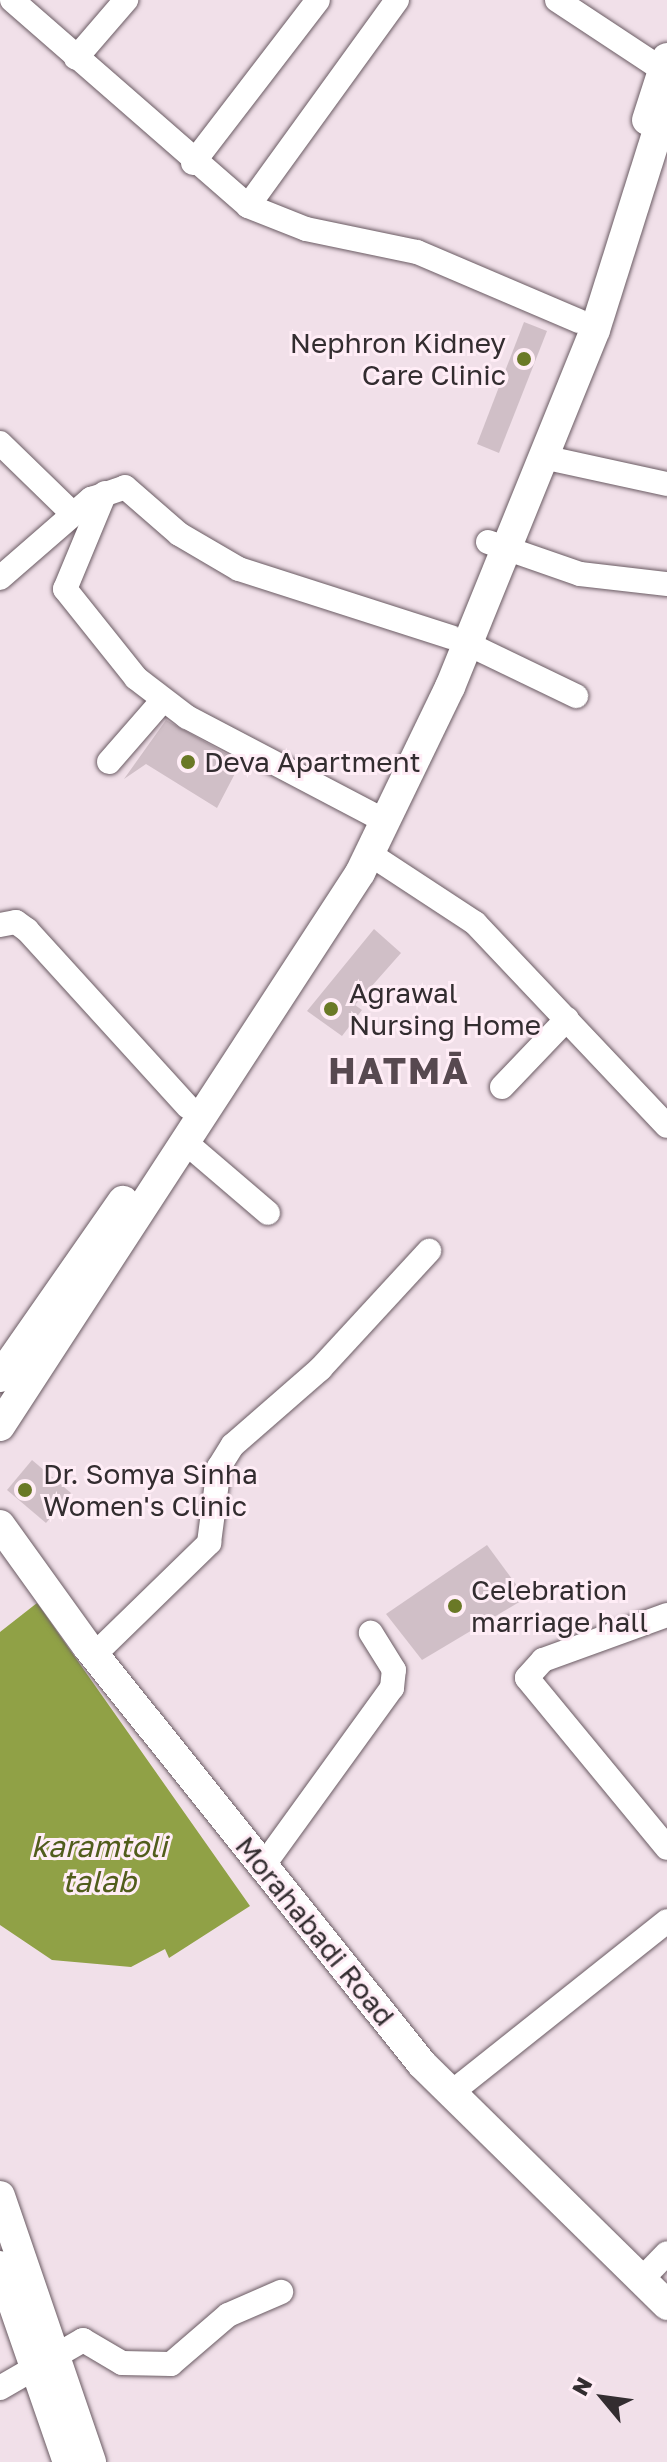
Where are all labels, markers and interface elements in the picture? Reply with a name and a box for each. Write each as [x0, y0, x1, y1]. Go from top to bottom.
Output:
place label: Nephron Kidney Care Clinic [290, 326, 506, 392]
marker: Nephron Kidney Care Clinic [513, 348, 535, 370]
place label: Deva Apartment [204, 745, 421, 779]
marker: Deva Apartment [179, 753, 197, 771]
place label: Agrawal Nursing Home [349, 976, 541, 1042]
marker: Agrawal Nursing Home [320, 998, 342, 1020]
district label: HATMĀ [328, 1049, 470, 1093]
place label: Dr. Somya Sinha Women's Clinic [43, 1457, 258, 1523]
marker: Dr. Somya Sinha Women's Clinic [14, 1479, 36, 1501]
place label: Celebration marriage hall [471, 1573, 648, 1639]
marker: Celebration marriage hall [446, 1597, 464, 1615]
water label: karamtoli talab [31, 1828, 167, 1898]
street label: Morahabadi Road [228, 1830, 402, 2032]
north arrow [563, 2358, 643, 2438]
text: N [566, 2372, 597, 2400]

